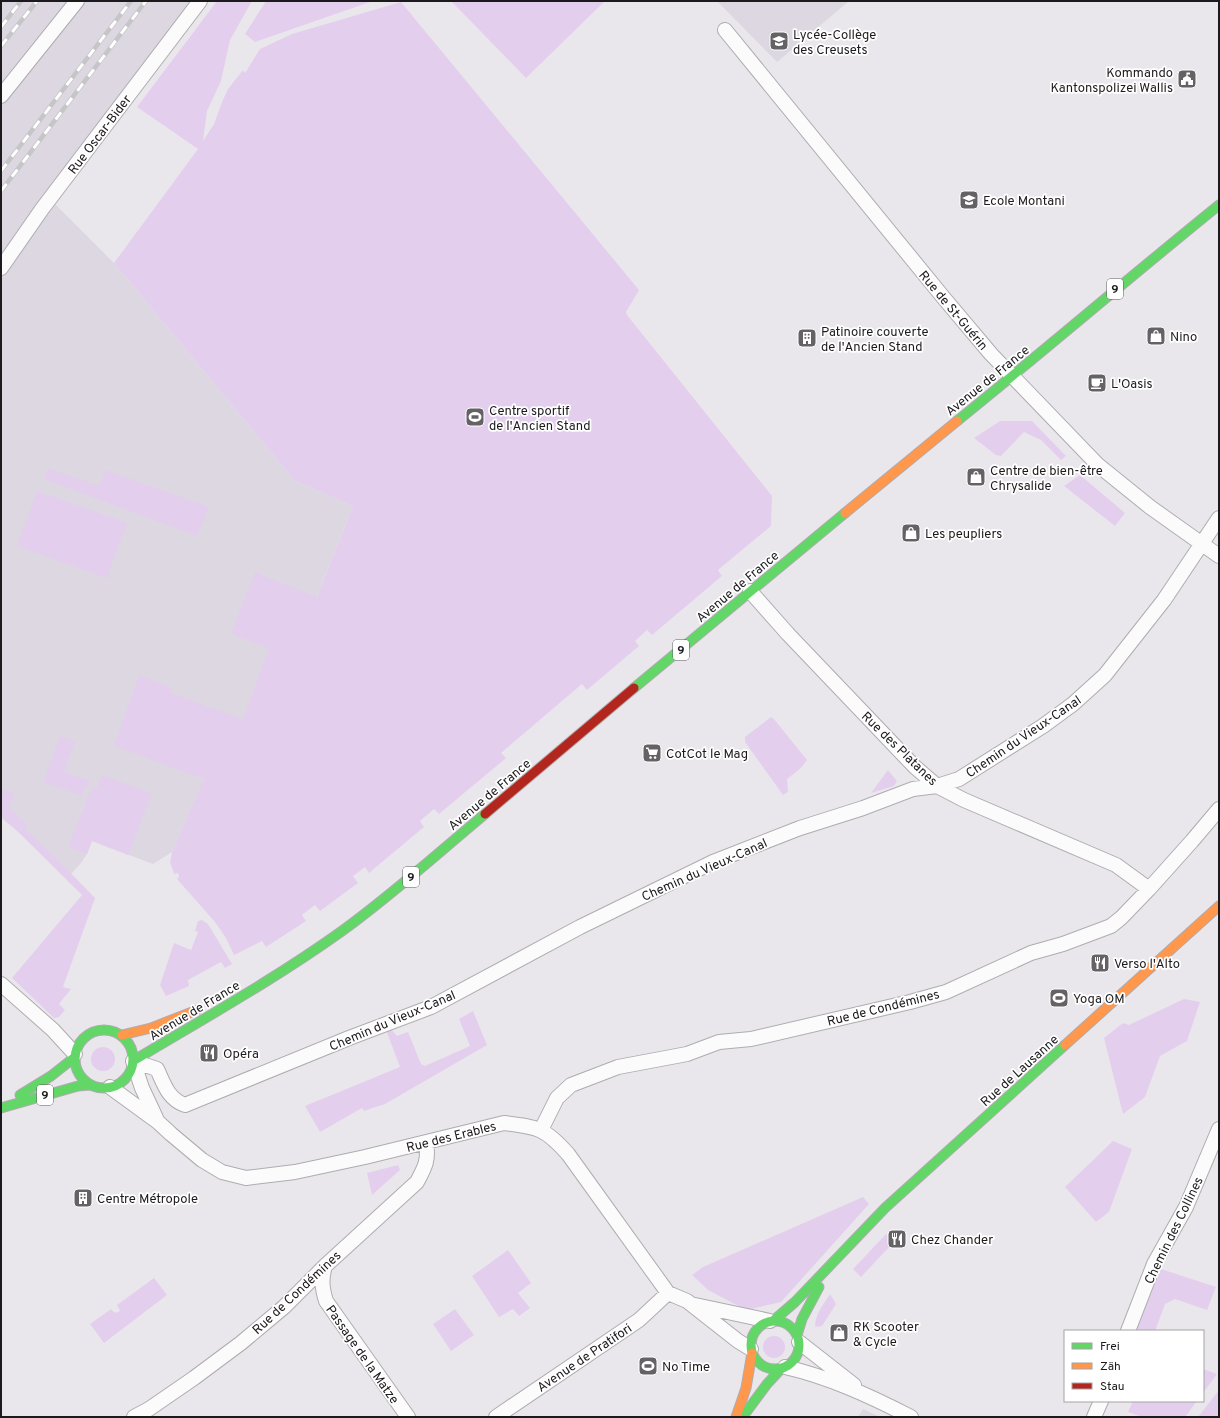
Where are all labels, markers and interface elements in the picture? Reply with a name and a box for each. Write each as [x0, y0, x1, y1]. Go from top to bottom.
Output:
place label: Lycée-Collège des Creusets [793, 28, 876, 59]
school or university icon: Lycée-Collège des Creusets [768, 30, 790, 52]
place label: Kommando Kantonspolizei Wallis [1050, 66, 1173, 97]
public building icon: Kommando Kantonspolizei Wallis [1176, 68, 1198, 90]
street label: Rue Oscar-Bider [65, 92, 136, 178]
school or university icon: Ecole Montani [958, 189, 980, 211]
place label: Ecole Montani [983, 194, 1065, 210]
street label: Rue de St-Guérin [914, 268, 990, 354]
road number: 9 [1107, 279, 1123, 299]
place label: Patinoire couverte de l'Ancien Stand [821, 325, 928, 356]
shop icon: Nino [1145, 325, 1167, 347]
building icon: Patinoire couverte de l'Ancien Stand [796, 327, 818, 349]
place label: Nino [1170, 330, 1197, 346]
street label: Avenue de France [943, 343, 1033, 420]
cafe icon: L'Oasis [1086, 372, 1108, 394]
place label: L'Oasis [1111, 377, 1153, 393]
place label: Centre sportif de l'Ancien Stand [489, 404, 590, 435]
sports icon: Centre sportif de l'Ancien Stand [464, 406, 486, 428]
place label: Centre de bien-être Chrysalide [990, 464, 1103, 495]
shop icon: Centre de bien-être Chrysalide [965, 466, 987, 488]
shop icon: Les peupliers [900, 522, 922, 544]
place label: Les peupliers [925, 527, 1002, 543]
street label: Avenue de France [694, 548, 783, 627]
road number: 9 [673, 640, 689, 660]
street label: Chemin du Vieux-Canal [963, 693, 1085, 782]
street label: Rue des Platanes [857, 709, 940, 790]
supermarket icon: CotCot le Mag [641, 742, 663, 764]
place label: CotCot le Mag [666, 747, 748, 763]
street label: Avenue de France [446, 756, 535, 835]
street label: Chemin du Vieux-Canal [640, 836, 770, 906]
road number: 9 [403, 867, 419, 887]
restaurant icon: Verso l'Alto [1089, 952, 1111, 974]
place label: Verso l'Alto [1114, 957, 1180, 973]
street label: Avenue de France [147, 978, 243, 1045]
street label: Rue de Condémines [826, 987, 941, 1031]
sports icon: Yoga OM [1048, 987, 1070, 1009]
street label: Chemin du Vieux-Canal [327, 988, 458, 1056]
place label: Yoga OM [1073, 992, 1125, 1008]
street label: Rue de Lausanne [978, 1032, 1063, 1111]
restaurant icon: Opéra [198, 1042, 220, 1064]
place label: Opéra [223, 1047, 259, 1063]
road number: 9 [37, 1085, 53, 1105]
street label: Rue des Erables [405, 1119, 498, 1157]
street label: Chemin des Collines [1142, 1175, 1208, 1287]
building icon: Centre Métropole [72, 1187, 94, 1209]
place label: Centre Métropole [97, 1192, 198, 1208]
restaurant icon: Chez Chander [886, 1228, 908, 1250]
place label: Chez Chander [911, 1233, 993, 1249]
street label: Rue de Condémines [250, 1248, 345, 1339]
street label: Passage de la Matze [321, 1303, 401, 1408]
place label: RK Scooter & Cycle [853, 1320, 919, 1351]
street label: Avenue de Pratifori [535, 1321, 636, 1396]
shop icon: RK Scooter & Cycle [828, 1322, 850, 1344]
legend [1064, 1330, 1204, 1402]
text: Frei [1100, 1339, 1120, 1355]
sports icon: No Time [637, 1355, 659, 1377]
text: Zäh [1100, 1359, 1121, 1375]
place label: No Time [662, 1360, 710, 1376]
text: Stau [1100, 1379, 1125, 1395]

